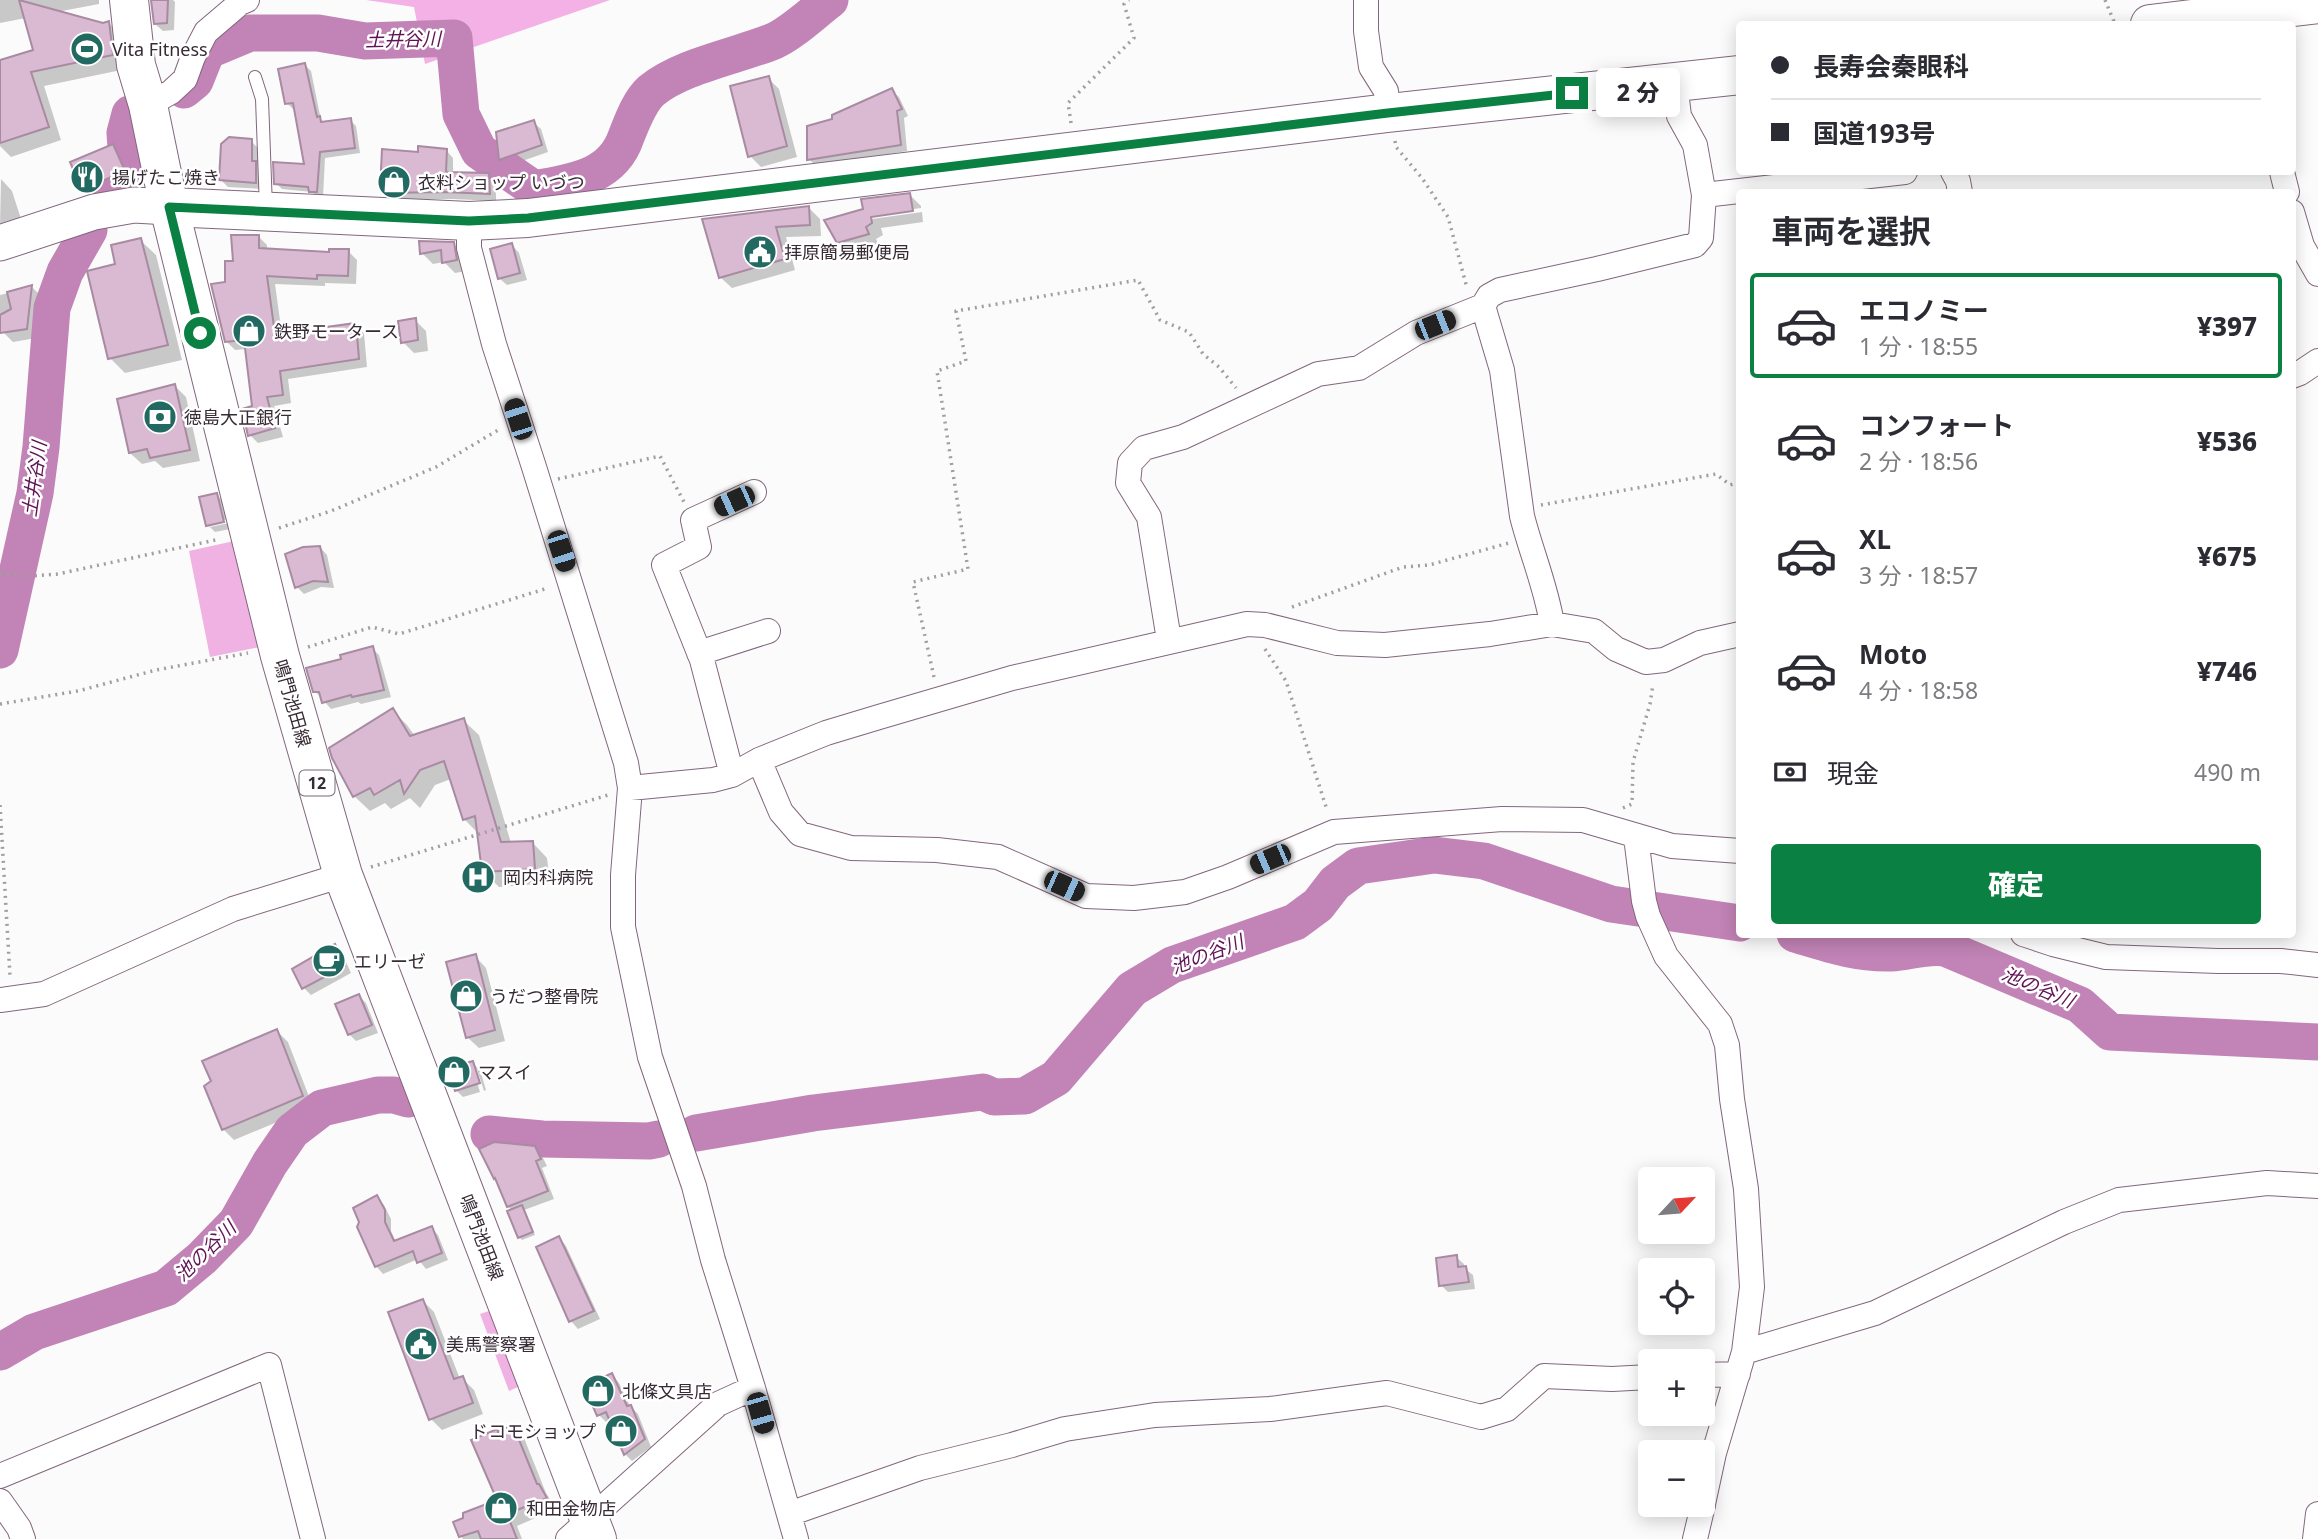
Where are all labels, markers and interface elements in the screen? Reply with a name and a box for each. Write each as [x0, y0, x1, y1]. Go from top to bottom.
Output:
water label: 土井谷川 [365, 25, 443, 53]
sports icon: Vita Fitness [68, 30, 106, 68]
place label: Vita Fitness [112, 37, 208, 61]
text: 長寿会秦眼科 [1813, 48, 1969, 84]
callout: 2 分 [1596, 68, 1680, 118]
text: 2 分 [1617, 76, 1659, 108]
route end [1556, 77, 1588, 109]
text: 国道193号 [1813, 115, 1936, 151]
restaurant icon: 揚げたこ焼き [68, 158, 106, 196]
shop icon: 衣料ショップ いづつ [375, 163, 413, 201]
place label: 揚げたこ焼き [112, 165, 220, 189]
place label: 衣料ショップ いづつ [418, 170, 585, 194]
text: 車両を選択 [1771, 209, 1931, 252]
public building icon: 拝原簡易郵便局 [741, 233, 779, 271]
place label: 拝原簡易郵便局 [784, 240, 910, 264]
text: エコノミー [1859, 292, 1989, 328]
icon: car [1775, 294, 1838, 357]
car [1412, 307, 1459, 343]
text: ¥397 [2197, 308, 2257, 344]
shop icon: 鉄野モータース [230, 312, 268, 350]
route start [184, 317, 216, 349]
place label: 鉄野モータース [274, 319, 399, 343]
text: 1 分 · 18:55 [1859, 330, 1978, 362]
car [502, 396, 535, 442]
bank icon: 徳島大正銀行 [141, 398, 179, 436]
place label: 徳島大正銀行 [184, 405, 292, 429]
text: コンフォート [1859, 407, 2014, 443]
icon: car [1775, 409, 1838, 472]
text: ¥536 [2197, 423, 2257, 459]
water label: 土井谷川 [16, 438, 52, 518]
text: 2 分 · 18:56 [1859, 445, 1978, 477]
car [711, 483, 758, 519]
text: XL [1859, 521, 1891, 557]
icon: car [1775, 524, 1838, 587]
car [545, 528, 578, 574]
text: ¥675 [2197, 538, 2257, 574]
text: 3 分 · 18:57 [1859, 559, 1978, 591]
text: Moto [1859, 636, 1927, 672]
icon: car [1775, 639, 1838, 702]
text: ¥746 [2197, 653, 2257, 689]
street label: 鳴門池田線 [269, 656, 317, 750]
text: 4 分 · 18:58 [1859, 674, 1978, 706]
icon: cash [1771, 753, 1809, 791]
text: 現金 [1827, 755, 1879, 791]
text: 490 m [2194, 756, 2261, 788]
road number: 12 [300, 770, 334, 796]
car [1247, 841, 1294, 877]
button: 確定 [1771, 844, 2261, 924]
hospital icon: 岡内科病院 [459, 858, 497, 896]
place label: 岡内科病院 [503, 865, 593, 889]
car [1041, 868, 1088, 904]
water label: 池の谷川 [1167, 928, 1249, 980]
cafe icon: エリーゼ [310, 942, 348, 980]
place label: エリーゼ [354, 949, 426, 973]
water label: 池の谷川 [1998, 960, 2080, 1015]
shop icon: うだつ整骨院 [447, 977, 485, 1015]
place label: うだつ整骨院 [490, 984, 598, 1008]
shop icon: マスイ [435, 1053, 473, 1091]
place label: マスイ [478, 1060, 532, 1084]
north arrow [1638, 1167, 1715, 1244]
map controls [1638, 1167, 1715, 1517]
street label: 鳴門池田線 [455, 1191, 509, 1283]
water label: 池の谷川 [169, 1214, 243, 1287]
button: locate [1638, 1258, 1715, 1335]
public building icon: 美馬警察署 [402, 1325, 440, 1363]
place label: 美馬警察署 [446, 1332, 536, 1356]
button: + [1638, 1349, 1715, 1426]
shop icon: 北條文具店 [579, 1372, 617, 1410]
place label: 北條文具店 [622, 1379, 712, 1403]
car [745, 1390, 776, 1436]
shop icon: ドコモショップ [602, 1412, 640, 1450]
place label: ドコモショップ [470, 1419, 596, 1443]
button: − [1638, 1440, 1715, 1517]
shop icon: 和田金物店 [482, 1489, 520, 1527]
place label: 和田金物店 [526, 1496, 616, 1520]

